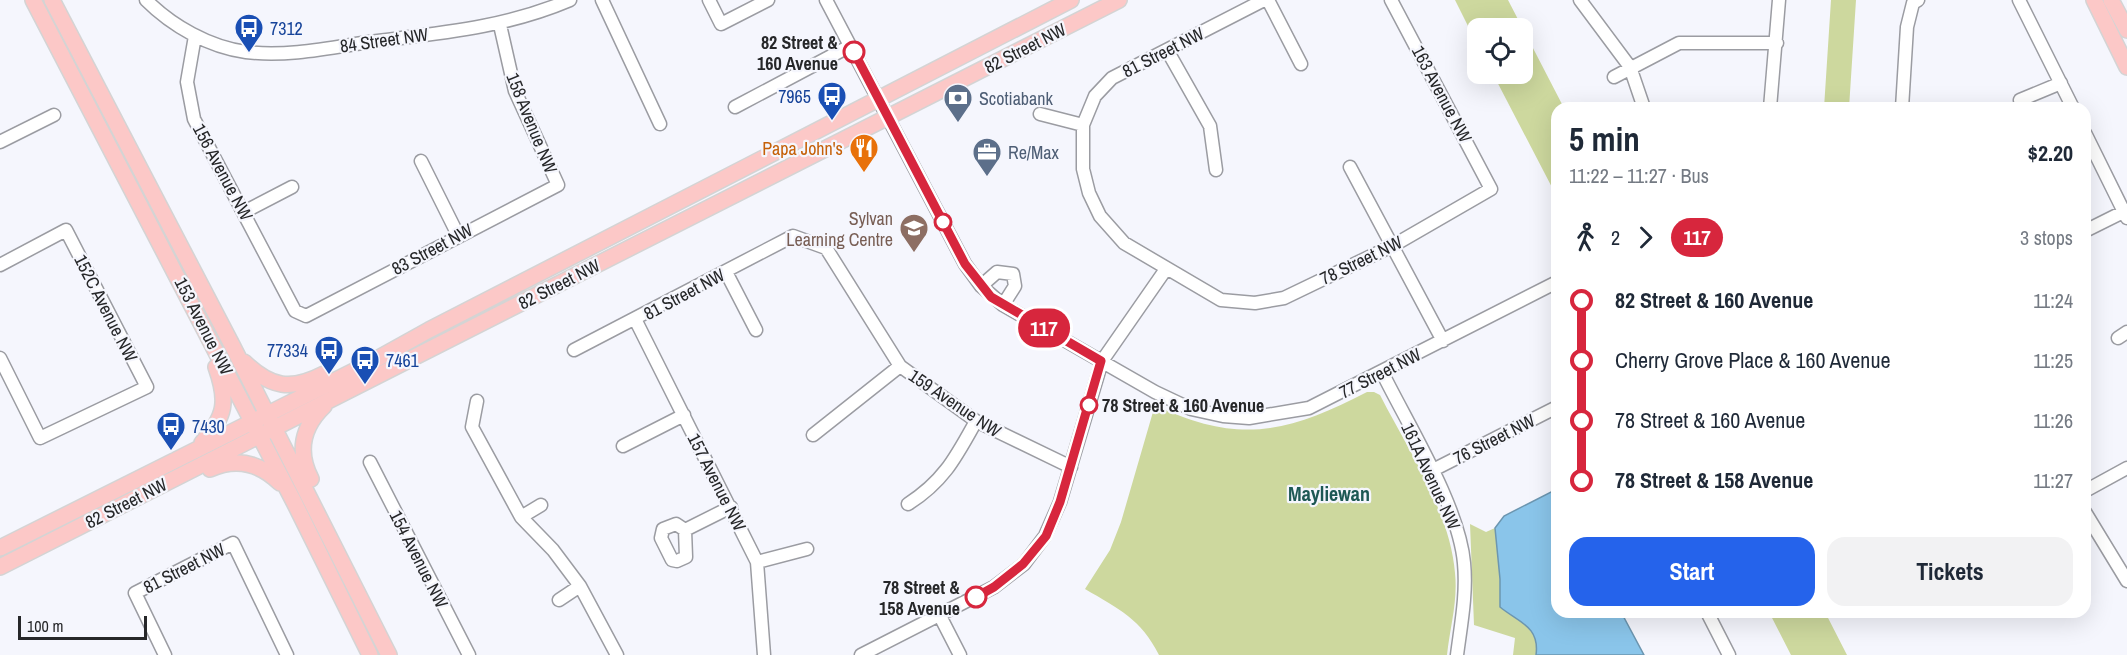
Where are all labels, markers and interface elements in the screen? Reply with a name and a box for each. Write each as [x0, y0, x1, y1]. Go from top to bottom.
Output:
bus stop icon: 7312 [233, 12, 265, 54]
place label: 7312 [270, 16, 303, 41]
street label: 82 Street NW [980, 17, 1070, 79]
map controls [1467, 18, 1533, 84]
button: locate [1467, 18, 1533, 84]
street label: 84 Street NW [338, 21, 430, 59]
street label: 81 Street NW [1118, 21, 1208, 83]
place label: 82 Street & 160 Avenue [757, 30, 838, 76]
marker: 82 Street & 160 Avenue [843, 41, 865, 63]
street label: 163 Avenue NW [1406, 41, 1478, 147]
street label: 158 Avenue NW [500, 69, 564, 177]
bus stop icon: 7965 [816, 80, 848, 122]
bank icon: Scotiabank [942, 82, 974, 124]
place label: 7965 [778, 84, 811, 109]
place label: Scotiabank [979, 86, 1053, 111]
text: 5 min [1569, 117, 1640, 161]
street label: 156 Avenue NW [187, 119, 259, 225]
restaurant icon: Papa John's [848, 132, 880, 174]
place label: Papa John's [762, 136, 843, 161]
office icon: Re/Max [971, 136, 1003, 178]
text: $2.20 [2028, 138, 2073, 168]
place label: Re/Max [1008, 140, 1059, 165]
text: 11:22 – 11:27 · Bus [1569, 162, 1709, 189]
place label: Sylvan Learning Centre [786, 206, 893, 252]
school or university icon: Sylvan Learning Centre [898, 212, 930, 254]
unlabelled marker [934, 213, 952, 231]
street label: 83 Street NW [387, 217, 477, 281]
icon: walk [1569, 221, 1602, 254]
icon: forward [1629, 221, 1662, 254]
text: 117 [1683, 223, 1711, 252]
text: 2 [1611, 224, 1620, 251]
text: 3 stops [2020, 224, 2073, 251]
street label: 78 Street NW [1316, 229, 1406, 291]
street label: 152C Avenue NW [68, 250, 144, 366]
street label: 82 Street NW [514, 253, 604, 315]
street label: 81 Street NW [639, 262, 729, 326]
street label: 153 Avenue NW [169, 273, 239, 379]
text: 82 Street & 160 Avenue [1615, 285, 1813, 315]
text: 11:24 [2033, 287, 2073, 314]
line badge: 117 [1010, 308, 1078, 348]
text: 117 [1030, 314, 1058, 343]
bus stop icon: 77334 [313, 334, 345, 376]
place label: 77334 [267, 338, 308, 363]
street label: 77 Street NW [1335, 342, 1425, 404]
bus stop icon: 7461 [349, 344, 381, 386]
text: Cherry Grove Place & 160 Avenue [1615, 345, 1890, 375]
text: 11:25 [2033, 347, 2073, 374]
place label: 7461 [386, 348, 420, 373]
street label: 159 Avenue NW [904, 363, 1006, 443]
place label: 78 Street & 160 Avenue [1102, 393, 1264, 418]
marker: 78 Street & 160 Avenue [1080, 396, 1098, 414]
text: 78 Street & 160 Avenue [1615, 405, 1805, 435]
text: 11:26 [2033, 407, 2073, 434]
street label: 76 Street NW [1449, 408, 1539, 470]
bus stop icon: 7430 [155, 410, 187, 452]
place label: 7430 [192, 414, 225, 439]
street label: 161A Avenue NW [1395, 418, 1467, 534]
street label: 157 Avenue NW [682, 429, 752, 535]
text: 78 Street & 158 Avenue [1615, 465, 1813, 495]
text: 11:27 [2033, 467, 2073, 494]
street label: 82 Street NW [81, 472, 171, 534]
district label: Mayliewan [1288, 480, 1370, 507]
street label: 154 Avenue NW [384, 506, 454, 612]
street label: 81 Street NW [139, 537, 229, 599]
button: Start [1569, 537, 1815, 606]
button: Tickets [1827, 537, 2073, 606]
place label: 78 Street & 158 Avenue [879, 575, 960, 621]
marker: 78 Street & 158 Avenue [965, 586, 987, 608]
scale bar [18, 613, 147, 640]
text: 100 m [27, 615, 63, 637]

